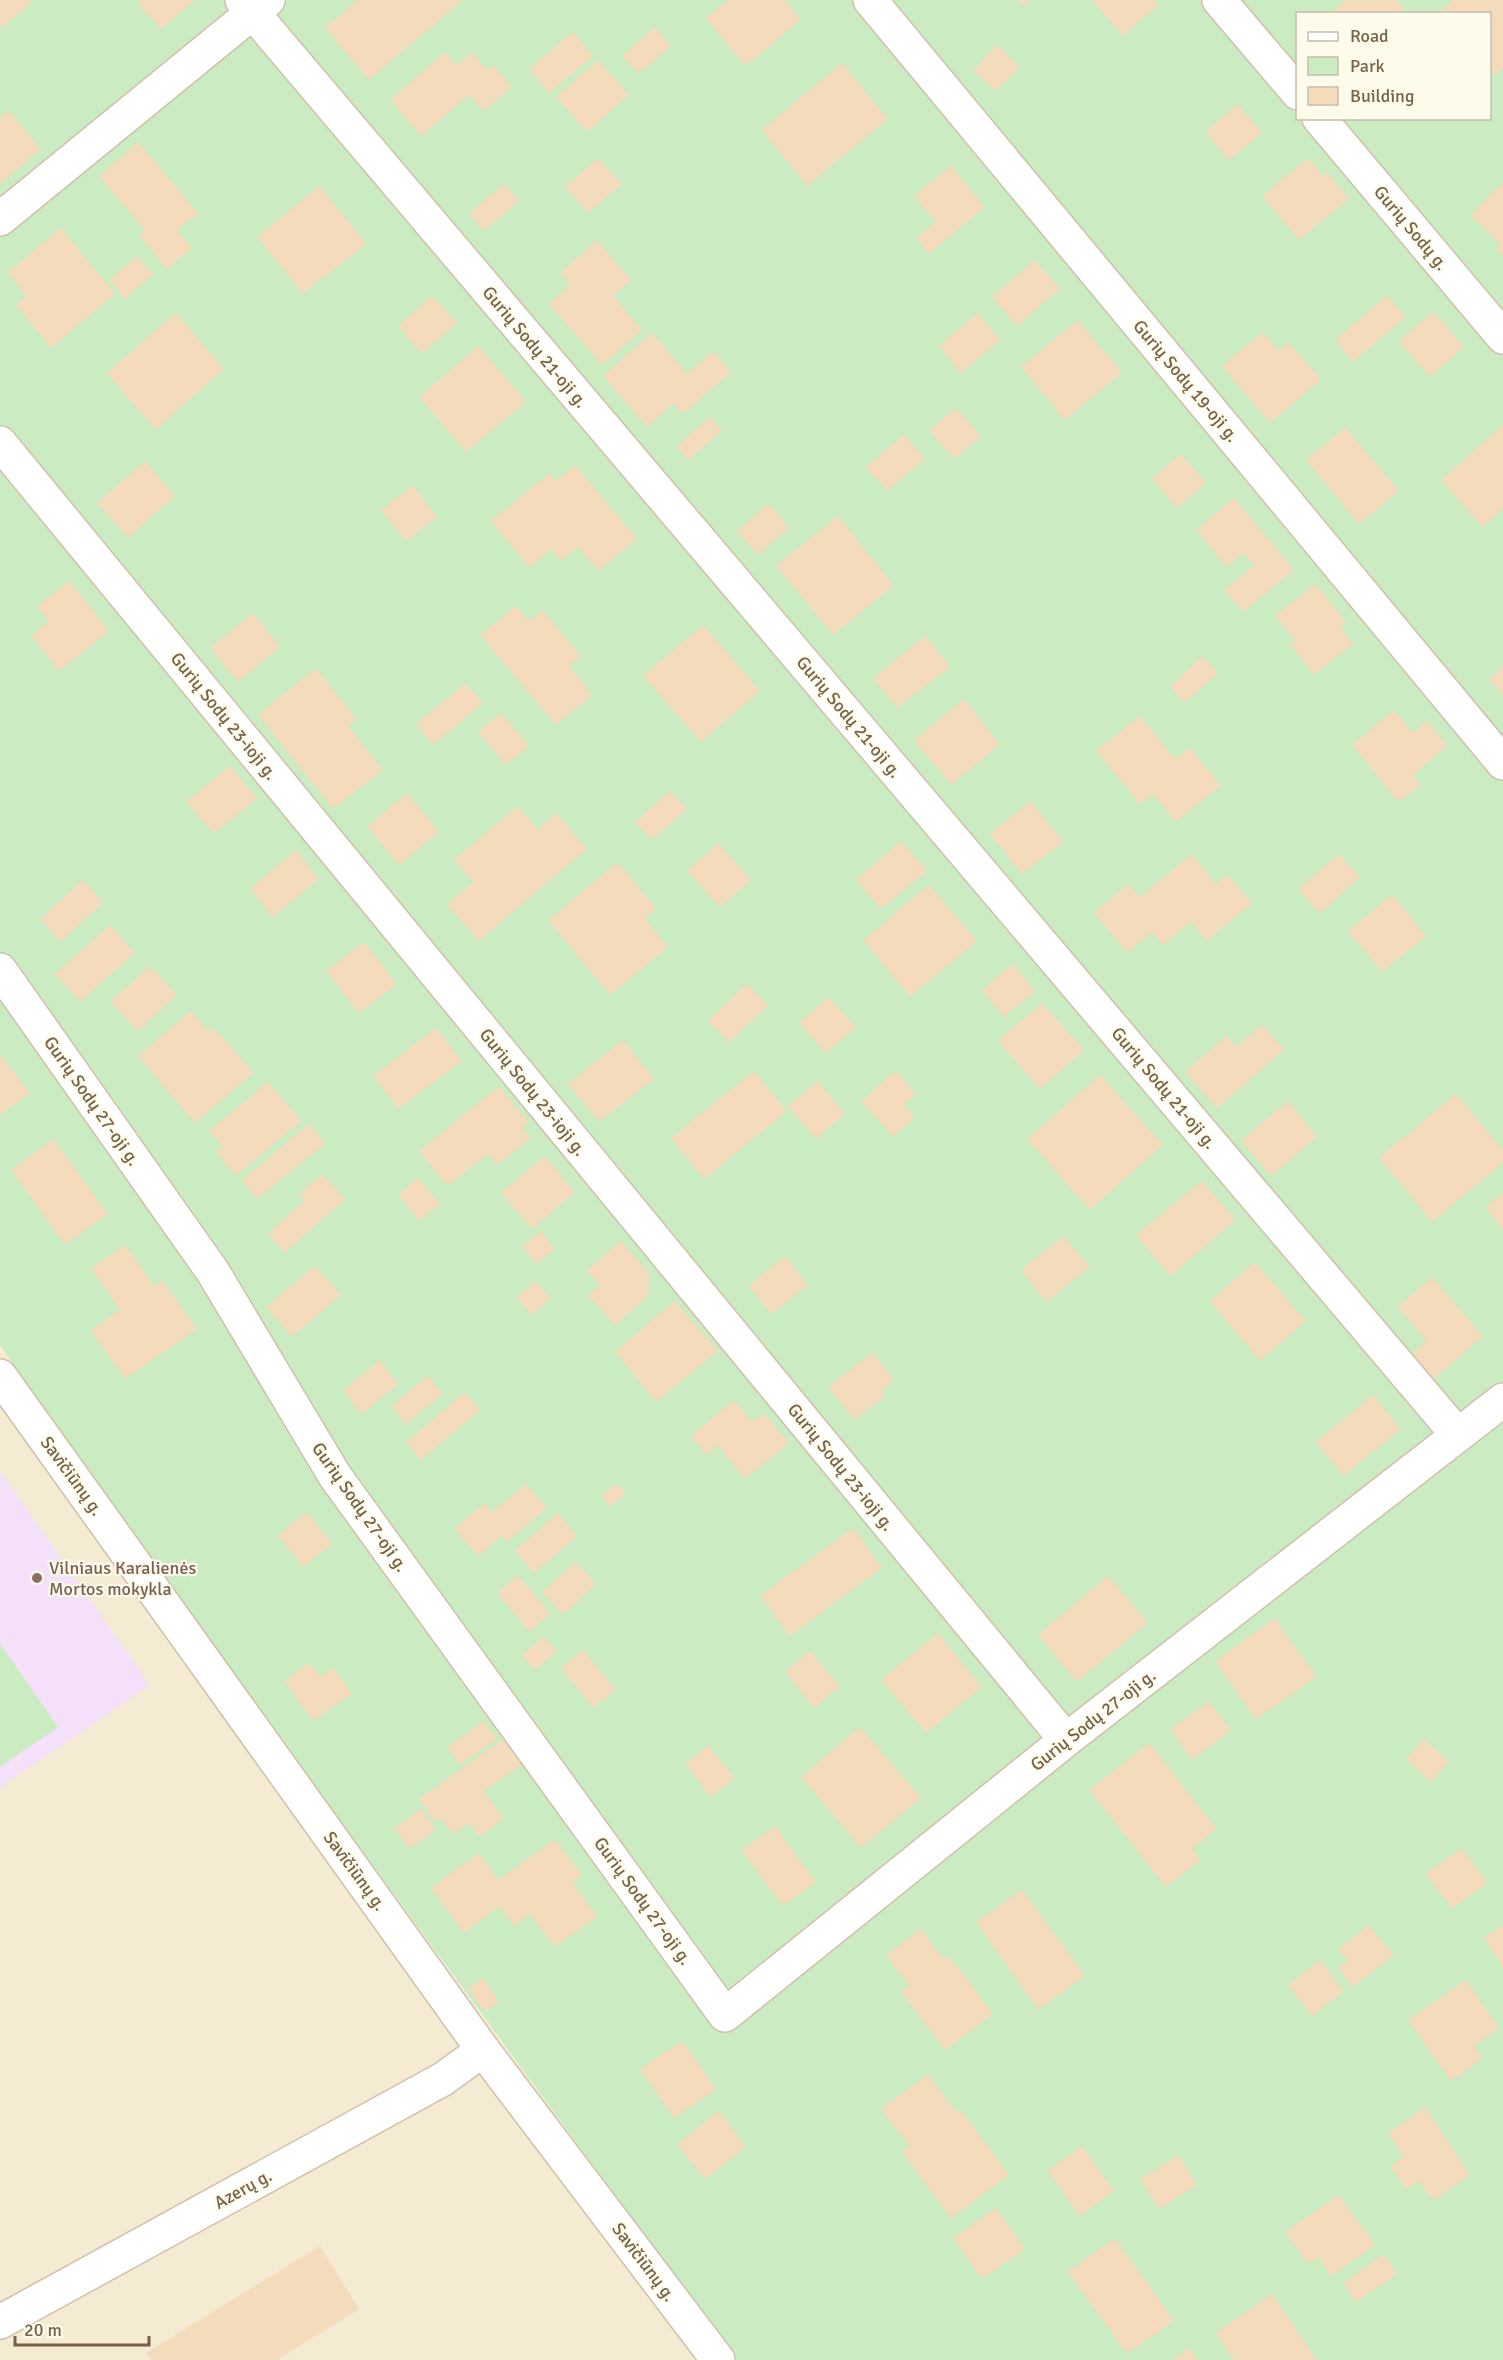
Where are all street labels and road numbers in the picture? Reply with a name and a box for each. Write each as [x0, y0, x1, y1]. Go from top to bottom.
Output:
street label: Gurių Sodų g. [1369, 181, 1453, 275]
street label: Gurių Sodų 21-oji g. [478, 282, 592, 412]
street label: Gurių Sodų 19-oji g. [1128, 315, 1244, 447]
street label: Gurių Sodų 23-ioji g. [166, 648, 282, 784]
street label: Gurių Sodų 21-oji g. [792, 652, 906, 782]
street label: Gurių Sodų 21-oji g. [1107, 1023, 1221, 1153]
street label: Gurių Sodų 23-ioji g. [475, 1024, 591, 1160]
street label: Gurių Sodų 27-oji g. [39, 1032, 145, 1170]
street label: Gurių Sodų 23-ioji g. [783, 1399, 899, 1535]
street label: Savičiūnų g. [36, 1432, 108, 1520]
street label: Gurių Sodų 27-oji g. [307, 1438, 413, 1576]
street label: Gurių Sodų 27-oji g. [1026, 1664, 1160, 1776]
street label: Savičiūnų g. [319, 1827, 391, 1915]
street label: Gurių Sodų 27-oji g. [589, 1833, 697, 1969]
street label: Azerų g. [210, 2164, 276, 2214]
street label: Savičiūnų g. [607, 2218, 681, 2306]

